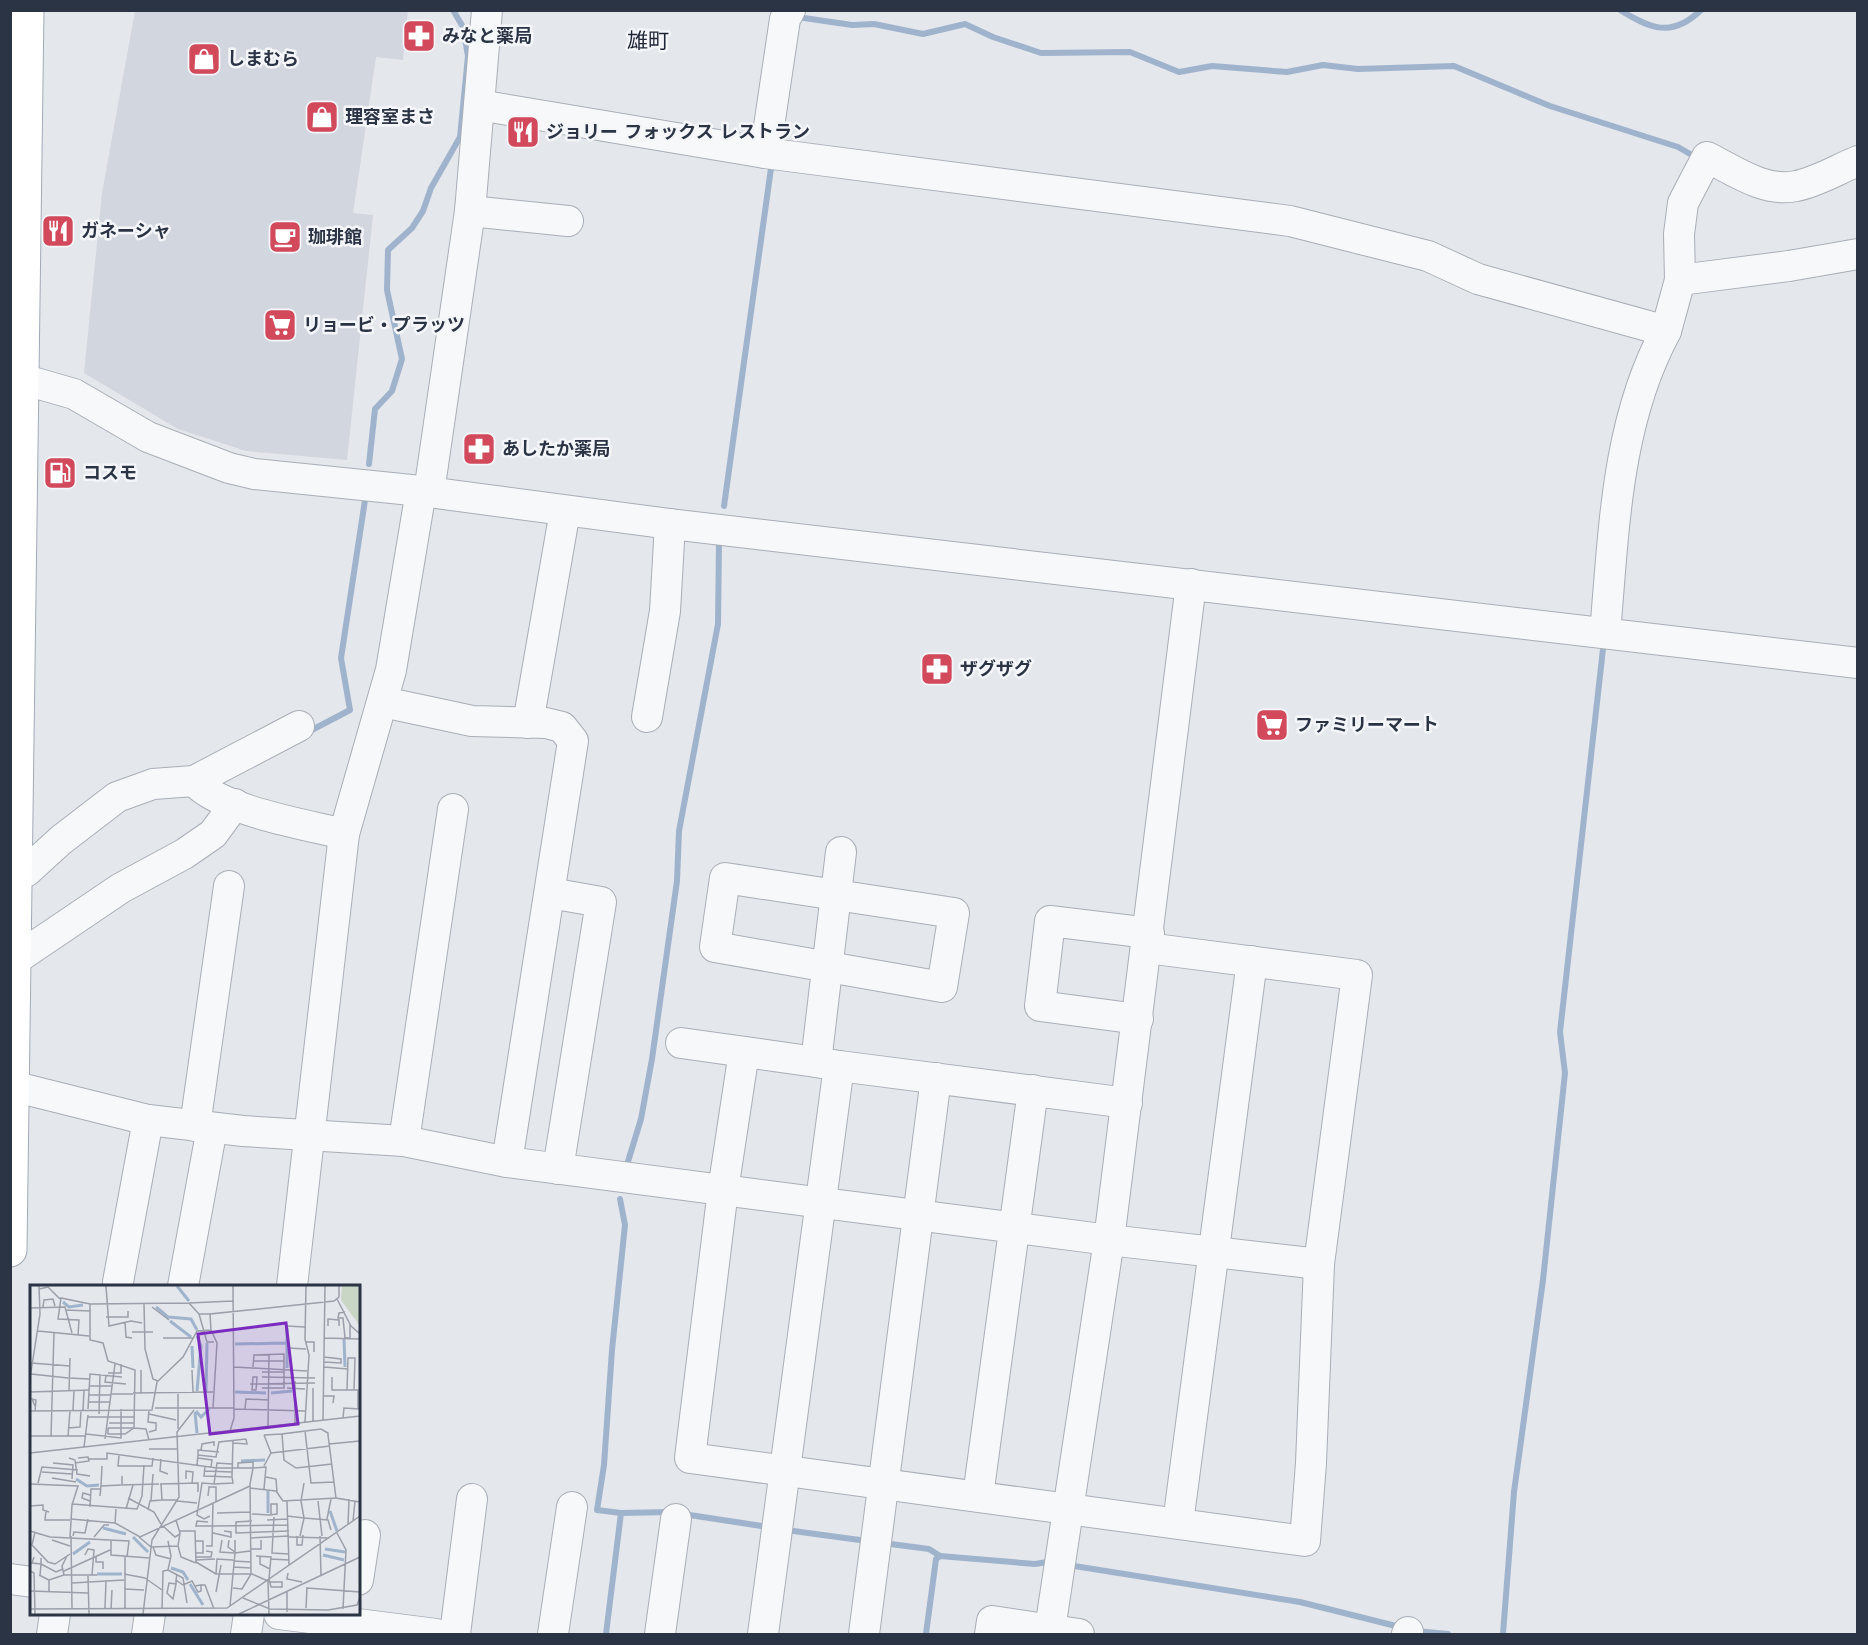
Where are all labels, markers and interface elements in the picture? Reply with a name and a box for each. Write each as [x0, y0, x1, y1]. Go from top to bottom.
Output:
pharmacy icon: みなと薬局 [401, 18, 437, 54]
place label: みなと薬局 [442, 25, 532, 46]
district label: 雄町 [627, 29, 669, 53]
shop icon: しまむら [186, 41, 222, 77]
place label: しまむら [227, 48, 299, 69]
shop icon: 理容室まさ [304, 99, 340, 135]
place label: 理容室まさ [345, 106, 435, 127]
restaurant icon: ジョリー フォックス レストラン [505, 114, 541, 150]
place label: ジョリー フォックス レストラン [546, 121, 810, 142]
restaurant icon: ガネーシャ [40, 213, 76, 249]
cafe icon: 珈琲館 [267, 219, 303, 255]
place label: ガネーシャ [81, 220, 171, 241]
place label: 珈琲館 [308, 226, 362, 247]
supermarket icon: リョービ・プラッツ [262, 307, 298, 343]
place label: リョービ・プラッツ [303, 314, 465, 335]
pharmacy icon: あしたか薬局 [461, 431, 497, 467]
place label: あしたか薬局 [502, 438, 610, 459]
fuel station icon: コスモ [42, 455, 78, 491]
place label: コスモ [83, 462, 137, 483]
pharmacy icon: ザグザグ [919, 651, 955, 687]
place label: ザグザグ [960, 658, 1032, 679]
supermarket icon: ファミリーマート [1254, 707, 1290, 743]
place label: ファミリーマート [1295, 714, 1439, 735]
inset map [30, 1285, 360, 1615]

